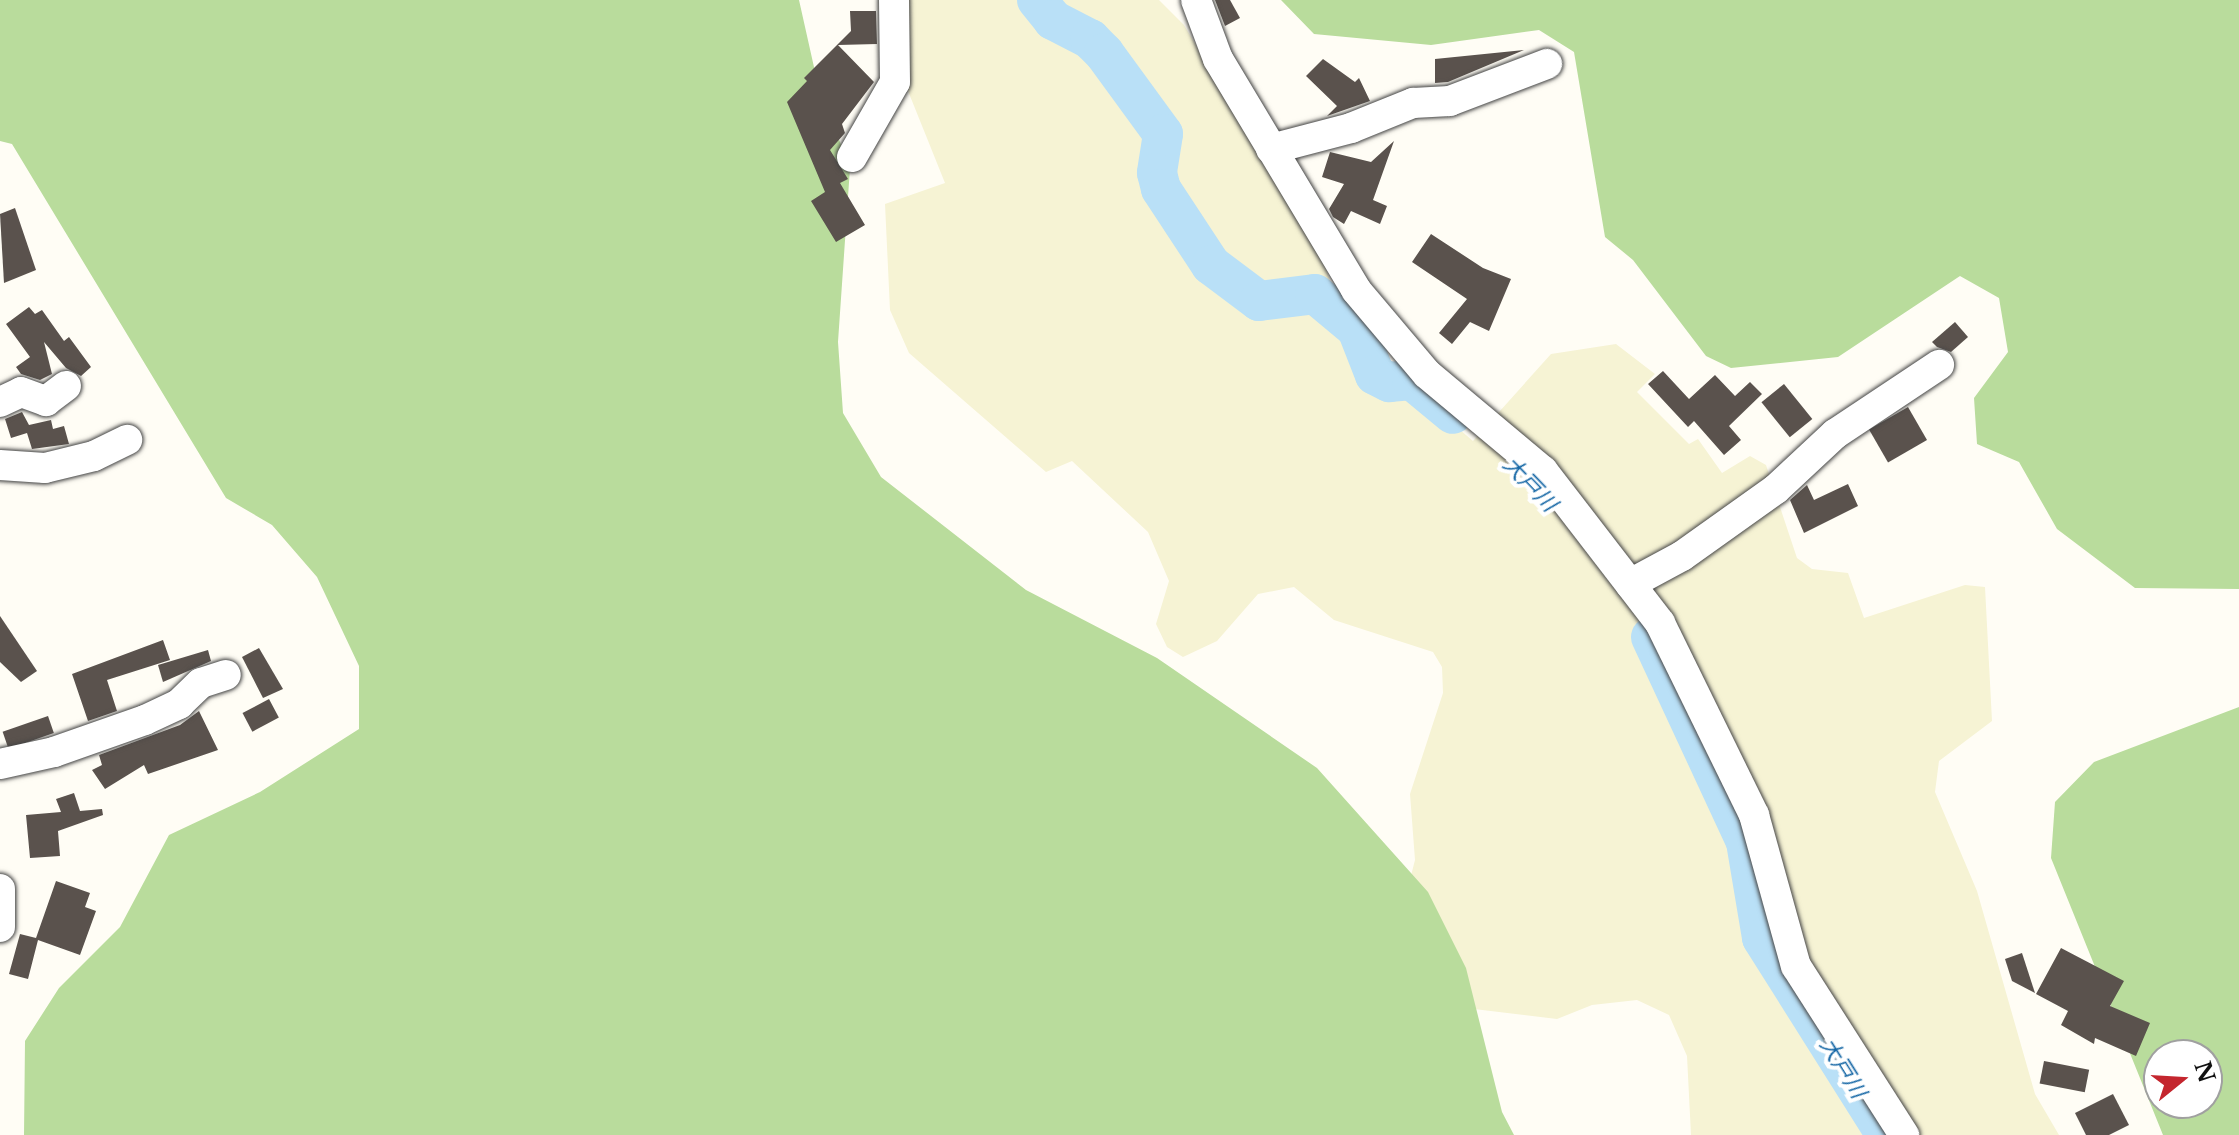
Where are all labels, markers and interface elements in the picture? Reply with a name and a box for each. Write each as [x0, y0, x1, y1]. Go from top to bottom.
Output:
water label: 大戸川 [1498, 451, 1562, 517]
water label: 大戸川 [1814, 1033, 1872, 1103]
north arrow [2143, 1039, 2223, 1119]
text: N [2188, 1058, 2220, 1086]

